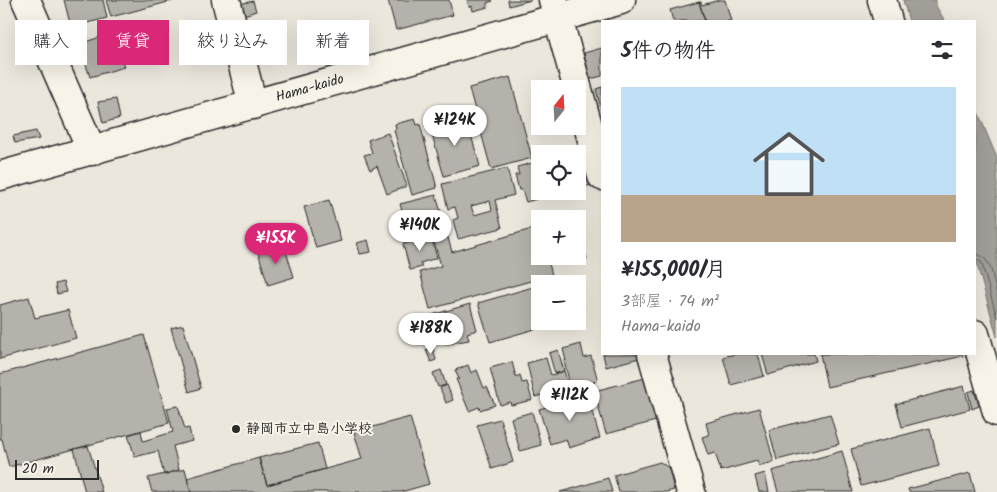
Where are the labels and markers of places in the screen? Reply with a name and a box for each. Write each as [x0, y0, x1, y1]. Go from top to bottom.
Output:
pin: ¥124K [420, 104, 490, 147]
pin: ¥140K [385, 210, 455, 252]
pin: ¥155K [241, 222, 311, 265]
pin: ¥188K [396, 312, 466, 355]
pin: ¥112K [535, 380, 605, 422]
place label: 静岡市立中島小学校 [246, 418, 372, 440]
marker: 静岡市立中島小学校 [230, 423, 242, 435]

